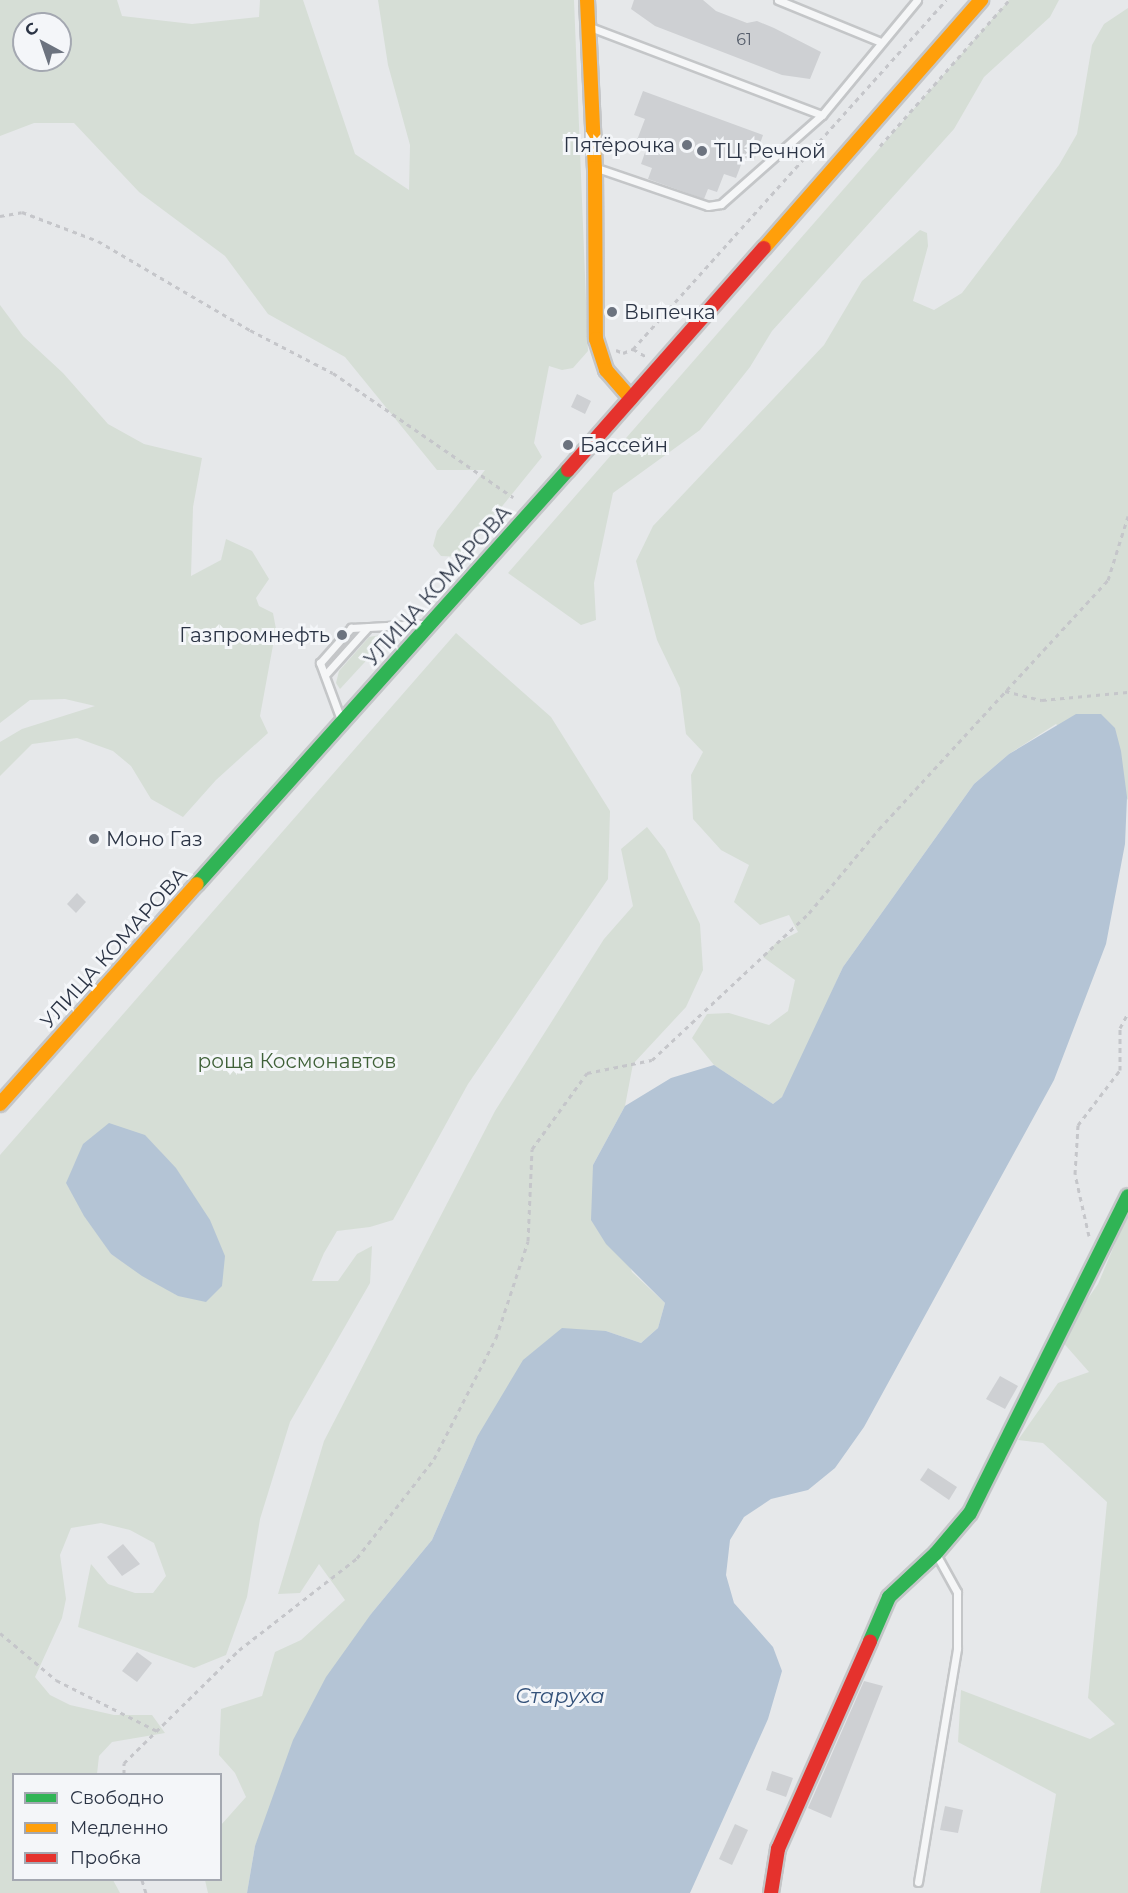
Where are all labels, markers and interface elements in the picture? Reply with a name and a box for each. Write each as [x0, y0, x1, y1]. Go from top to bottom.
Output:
north arrow [12, 12, 72, 72]
text: С [21, 18, 42, 40]
house number: 61 [736, 30, 752, 50]
place label: Пятёрочка [564, 133, 675, 157]
marker: Пятёрочка [680, 138, 694, 152]
place label: ТЦ Речной [714, 139, 826, 163]
marker: ТЦ Речной [695, 144, 709, 158]
place label: Выпечка [624, 300, 716, 324]
marker: Выпечка [605, 305, 619, 319]
place label: Бассейн [580, 433, 668, 457]
marker: Бассейн [561, 438, 575, 452]
street label: УЛИЦА КОМАРОВА [360, 501, 516, 671]
place label: Газпромнефть [179, 623, 330, 647]
marker: Газпромнефть [335, 628, 349, 642]
place label: Моно Газ [106, 827, 203, 851]
marker: Моно Газ [87, 832, 101, 846]
street label: УЛИЦА КОМАРОВА [36, 863, 192, 1033]
park label: роща Космонавтов [197, 1049, 397, 1073]
water label: Старуха [515, 1683, 605, 1709]
legend [12, 1773, 222, 1881]
text: Свободно [70, 1787, 164, 1809]
text: Медленно [70, 1817, 168, 1839]
text: Пробка [70, 1847, 141, 1869]

